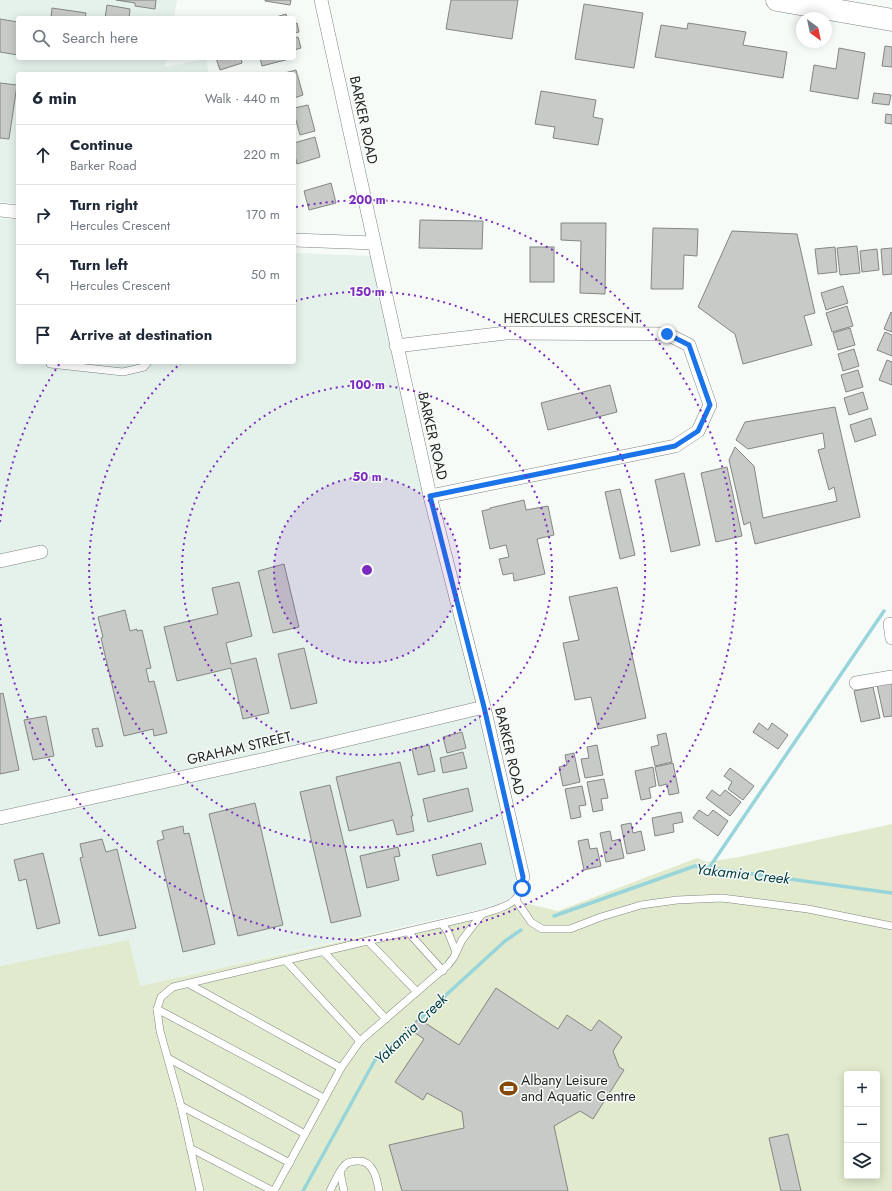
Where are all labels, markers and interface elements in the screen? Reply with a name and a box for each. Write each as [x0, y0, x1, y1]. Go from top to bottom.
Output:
north arrow [796, 12, 832, 48]
search box [16, 16, 296, 60]
icon: search [30, 27, 52, 49]
text: Search here [62, 27, 138, 49]
street label: BARKER ROAD [345, 74, 383, 166]
text: 6 min [32, 86, 77, 110]
text: Walk · 440 m [205, 89, 280, 108]
text: Continue [70, 134, 133, 156]
icon: ahead [32, 144, 54, 166]
text: 220 m [243, 145, 280, 164]
text: Barker Road [70, 156, 137, 175]
text: 200 m [348, 191, 386, 209]
text: Turn right [70, 194, 138, 216]
icon: right [32, 204, 54, 226]
text: 170 m [245, 205, 280, 224]
text: Hercules Crescent [70, 216, 170, 235]
text: Turn left [70, 254, 128, 276]
icon: left [32, 264, 54, 286]
text: 50 m [251, 265, 280, 284]
text: Hercules Crescent [70, 276, 170, 295]
text: 150 m [349, 283, 385, 301]
street label: HERCULES CRESCENT [503, 308, 641, 328]
icon: arrive [32, 324, 54, 346]
text: Arrive at destination [70, 324, 212, 346]
route end [658, 325, 676, 343]
text: 100 m [349, 376, 385, 394]
street label: BARKER ROAD [413, 390, 453, 482]
text: 50 m [352, 468, 382, 486]
centre of rings [360, 563, 374, 577]
street label: BARKER ROAD [490, 705, 530, 797]
street label: GRAHAM STREET [185, 726, 294, 770]
water label: Yakamia Creek [695, 858, 791, 890]
route start [513, 879, 531, 897]
water label: Yakamia Creek [370, 988, 453, 1069]
place label: Albany Leisure and Aquatic Centre [521, 1070, 636, 1106]
map controls [844, 1071, 880, 1179]
button: + [844, 1071, 880, 1107]
sports icon: Albany Leisure and Aquatic Centre [498, 1078, 518, 1098]
button: − [844, 1107, 880, 1143]
button: layers [844, 1143, 880, 1179]

